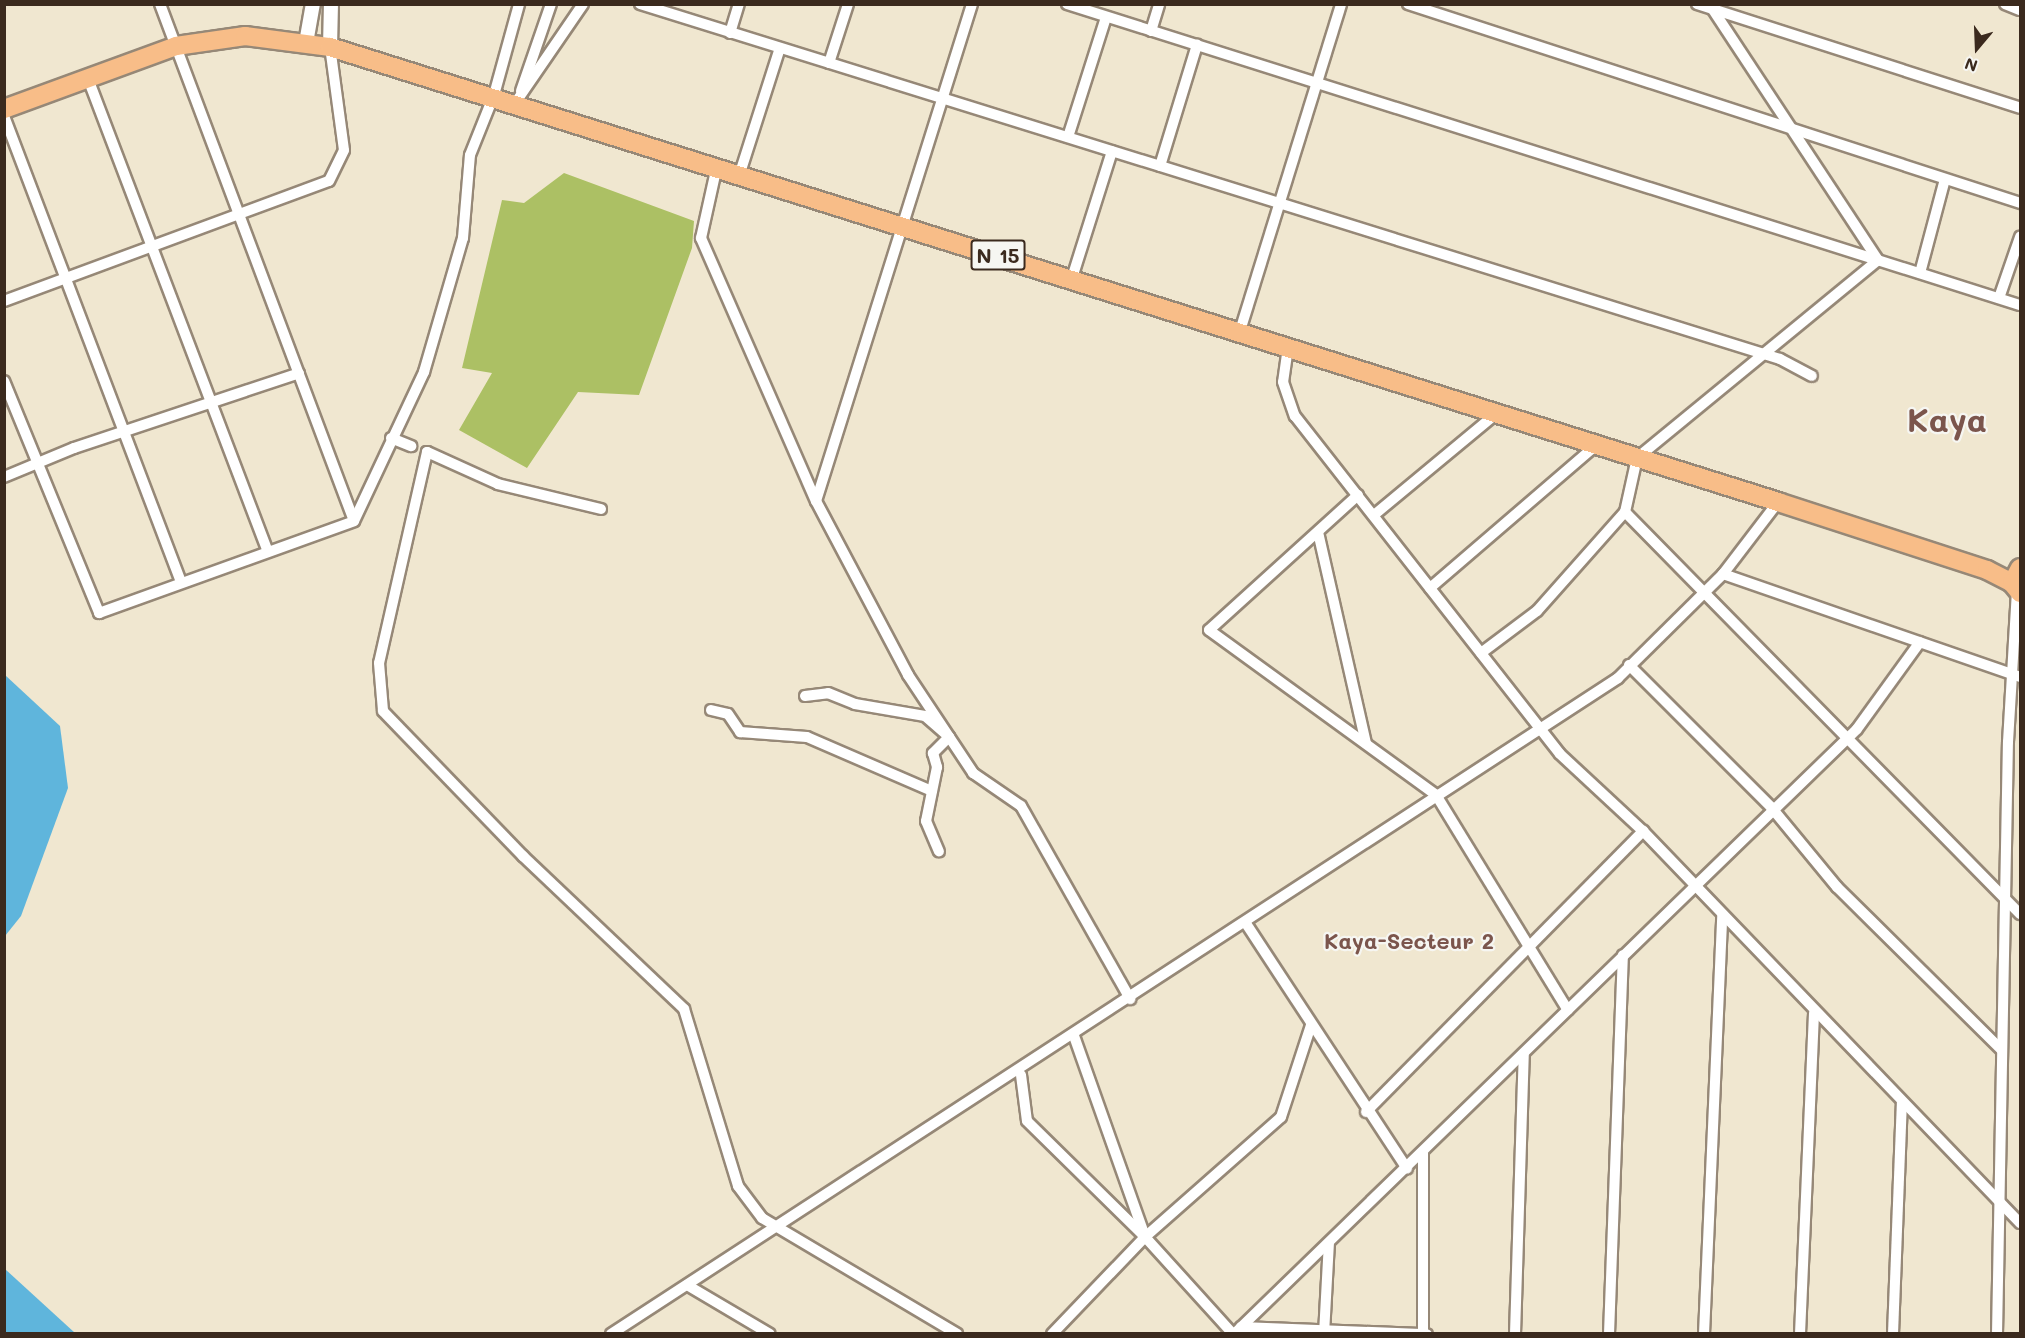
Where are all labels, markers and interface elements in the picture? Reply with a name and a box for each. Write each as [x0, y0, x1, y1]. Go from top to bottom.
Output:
north arrow [1947, 18, 2007, 78]
text: N [1962, 54, 1980, 77]
road number: N 15 [970, 238, 1026, 272]
district label: Kaya [1907, 399, 1987, 439]
district label: Kaya-Secteur 2 [1324, 928, 1494, 954]

